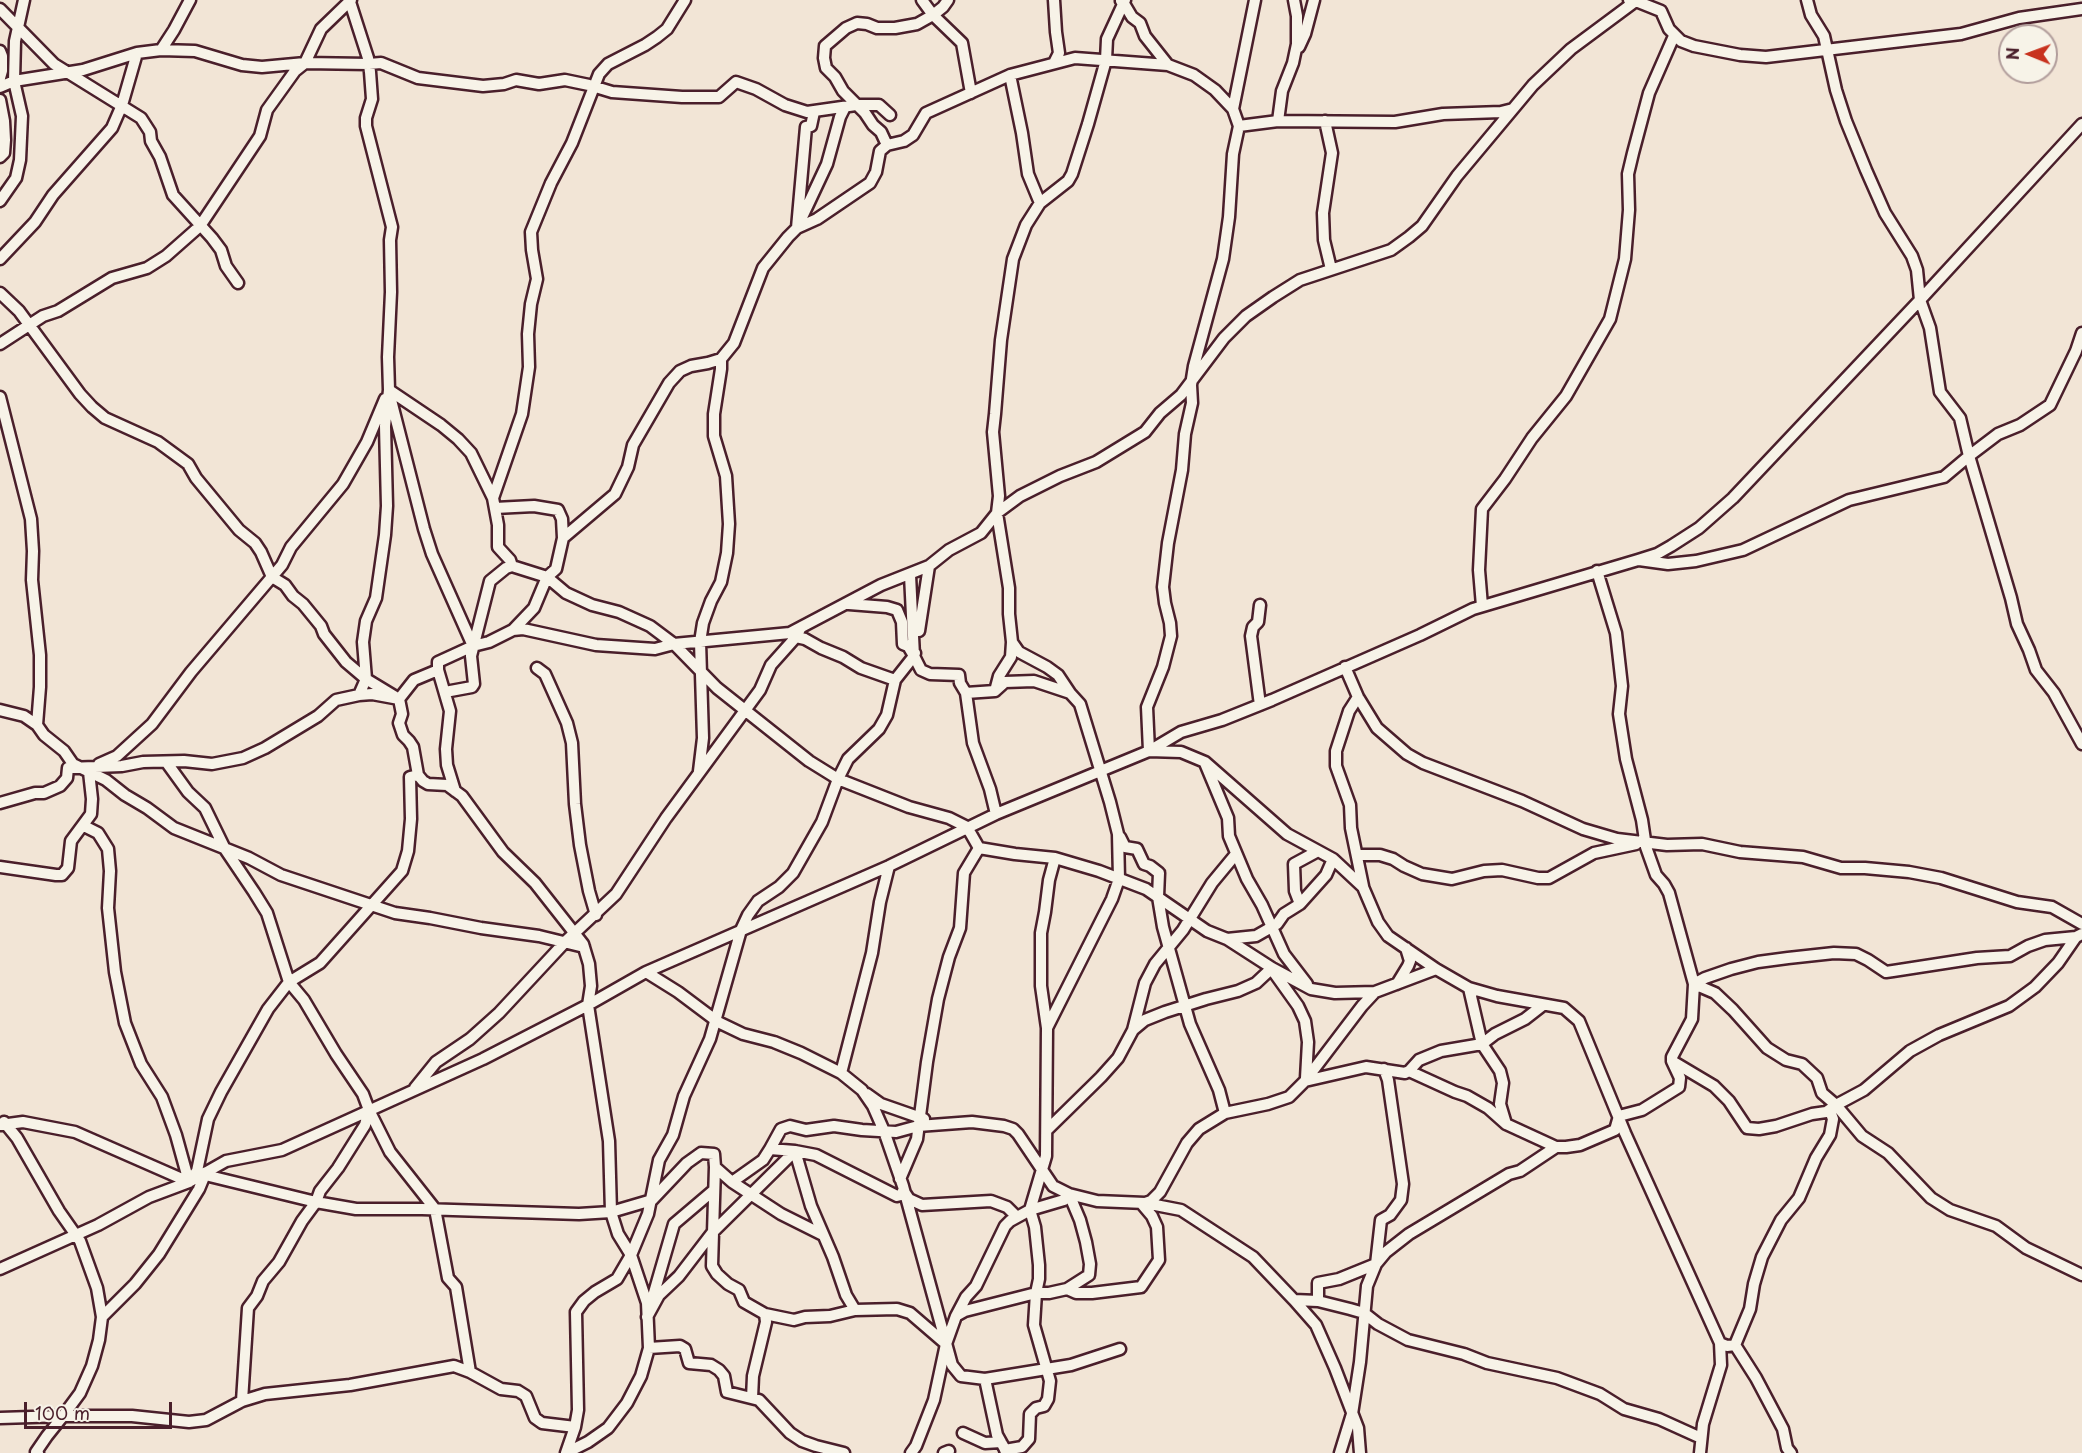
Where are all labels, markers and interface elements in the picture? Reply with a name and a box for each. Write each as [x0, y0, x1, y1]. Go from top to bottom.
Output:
north arrow [1998, 24, 2058, 84]
text: N [2000, 47, 2024, 60]
scale bar [27, 1390, 176, 1428]
text: 100 m [35, 1399, 90, 1426]

